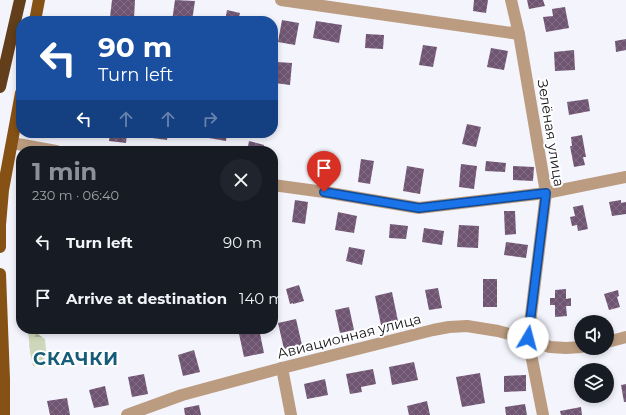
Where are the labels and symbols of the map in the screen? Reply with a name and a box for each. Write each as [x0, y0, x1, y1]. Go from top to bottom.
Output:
street label: Зелёная улица [534, 78, 568, 188]
pin [307, 151, 341, 192]
street label: Авиационная улица [275, 309, 423, 363]
position arrow [507, 317, 549, 359]
district label: СКАЧКИ [33, 348, 119, 370]

